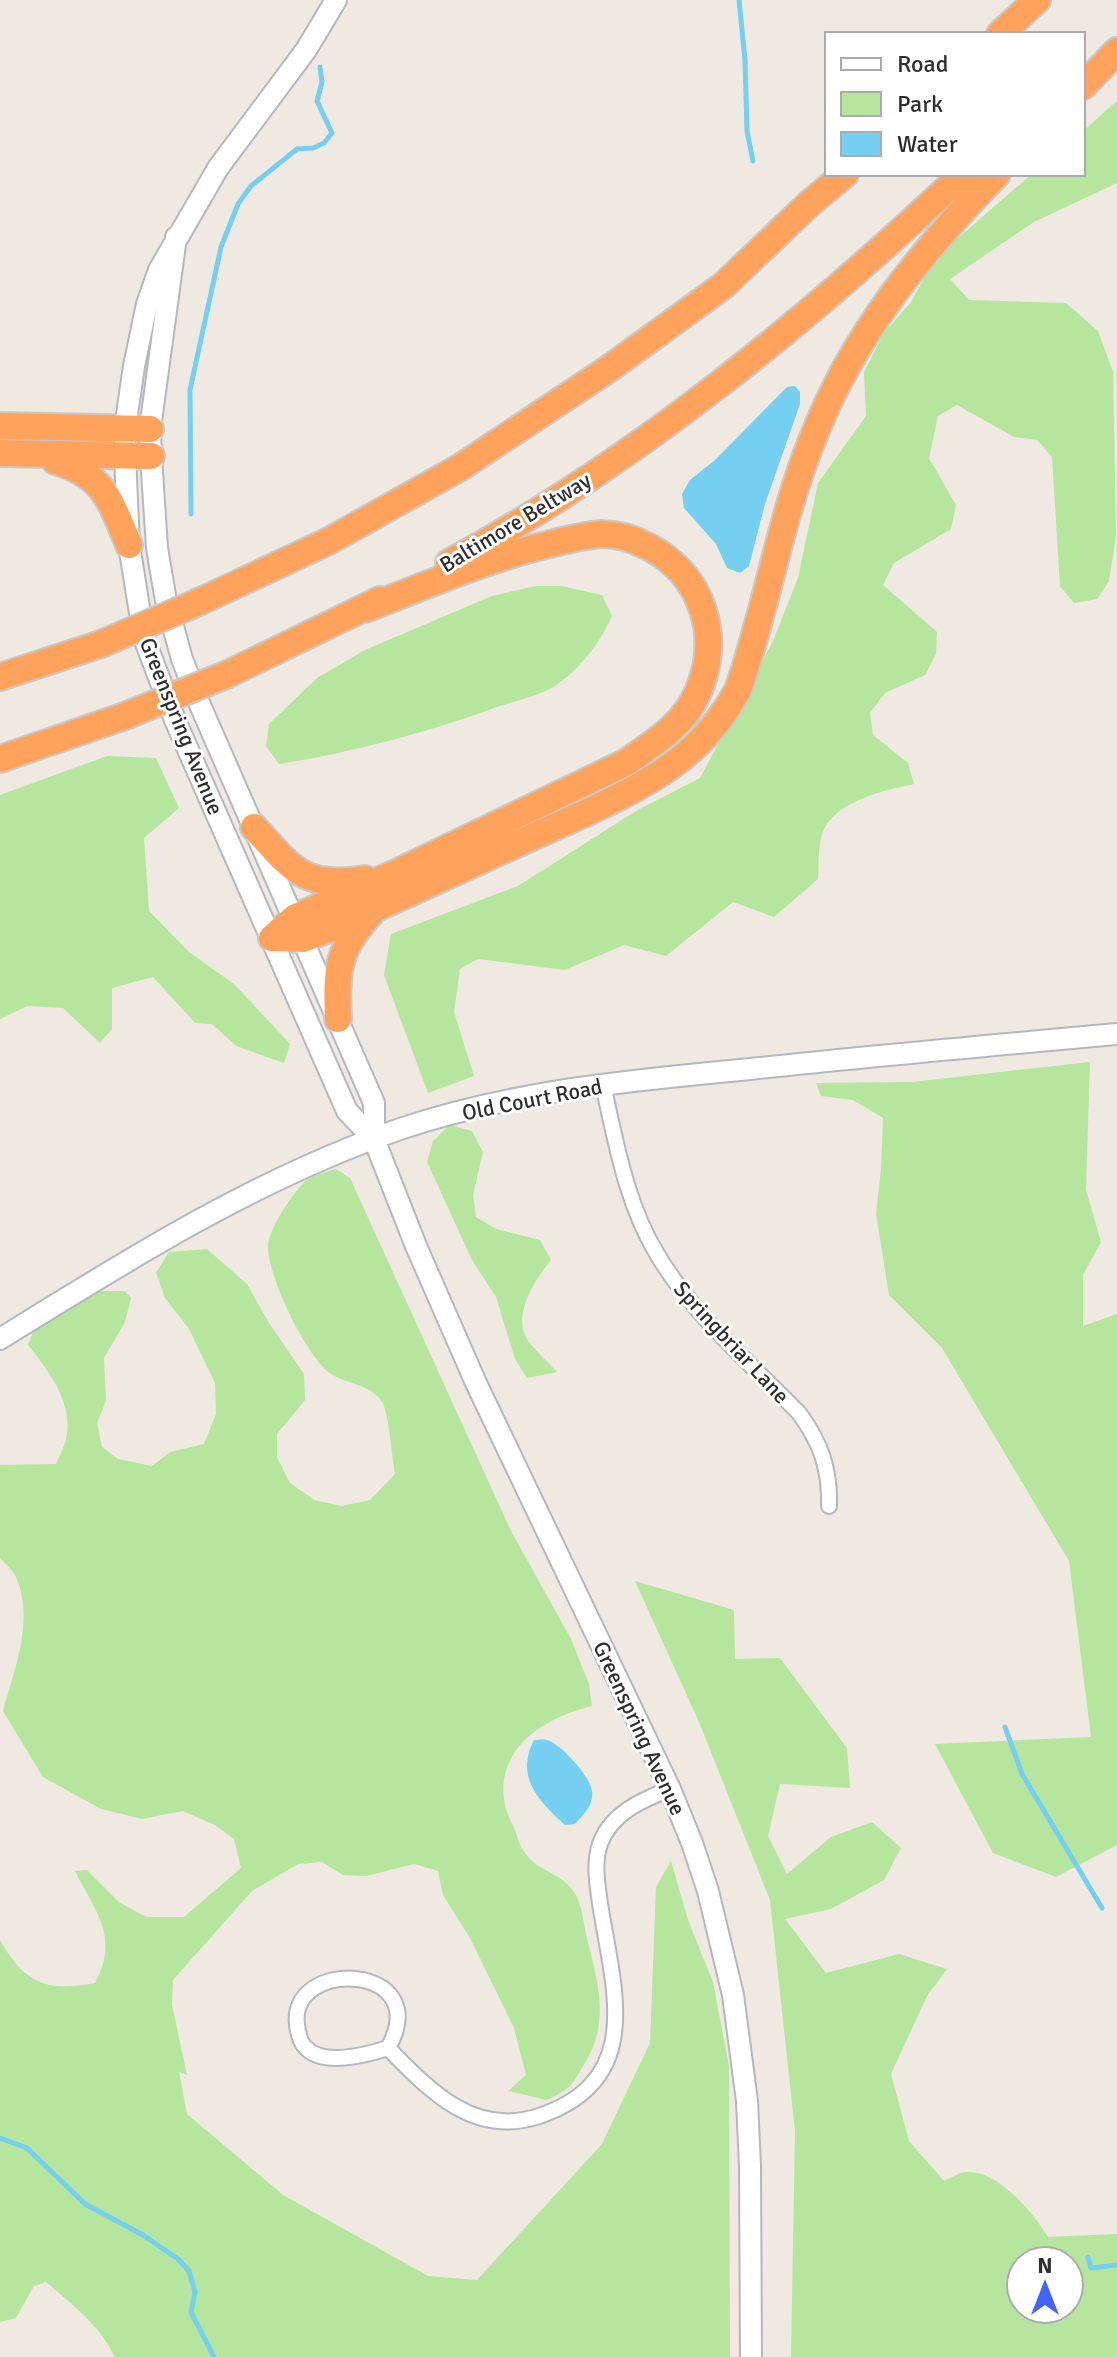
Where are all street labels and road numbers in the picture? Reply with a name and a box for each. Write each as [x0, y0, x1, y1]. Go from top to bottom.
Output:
street label: Baltimore Beltway [435, 466, 597, 578]
street label: Greenspring Avenue [134, 634, 229, 819]
street label: Old Court Road [460, 1073, 604, 1126]
street label: Springbriar Lane [668, 1276, 795, 1409]
street label: Greenspring Avenue [587, 1637, 692, 1819]

